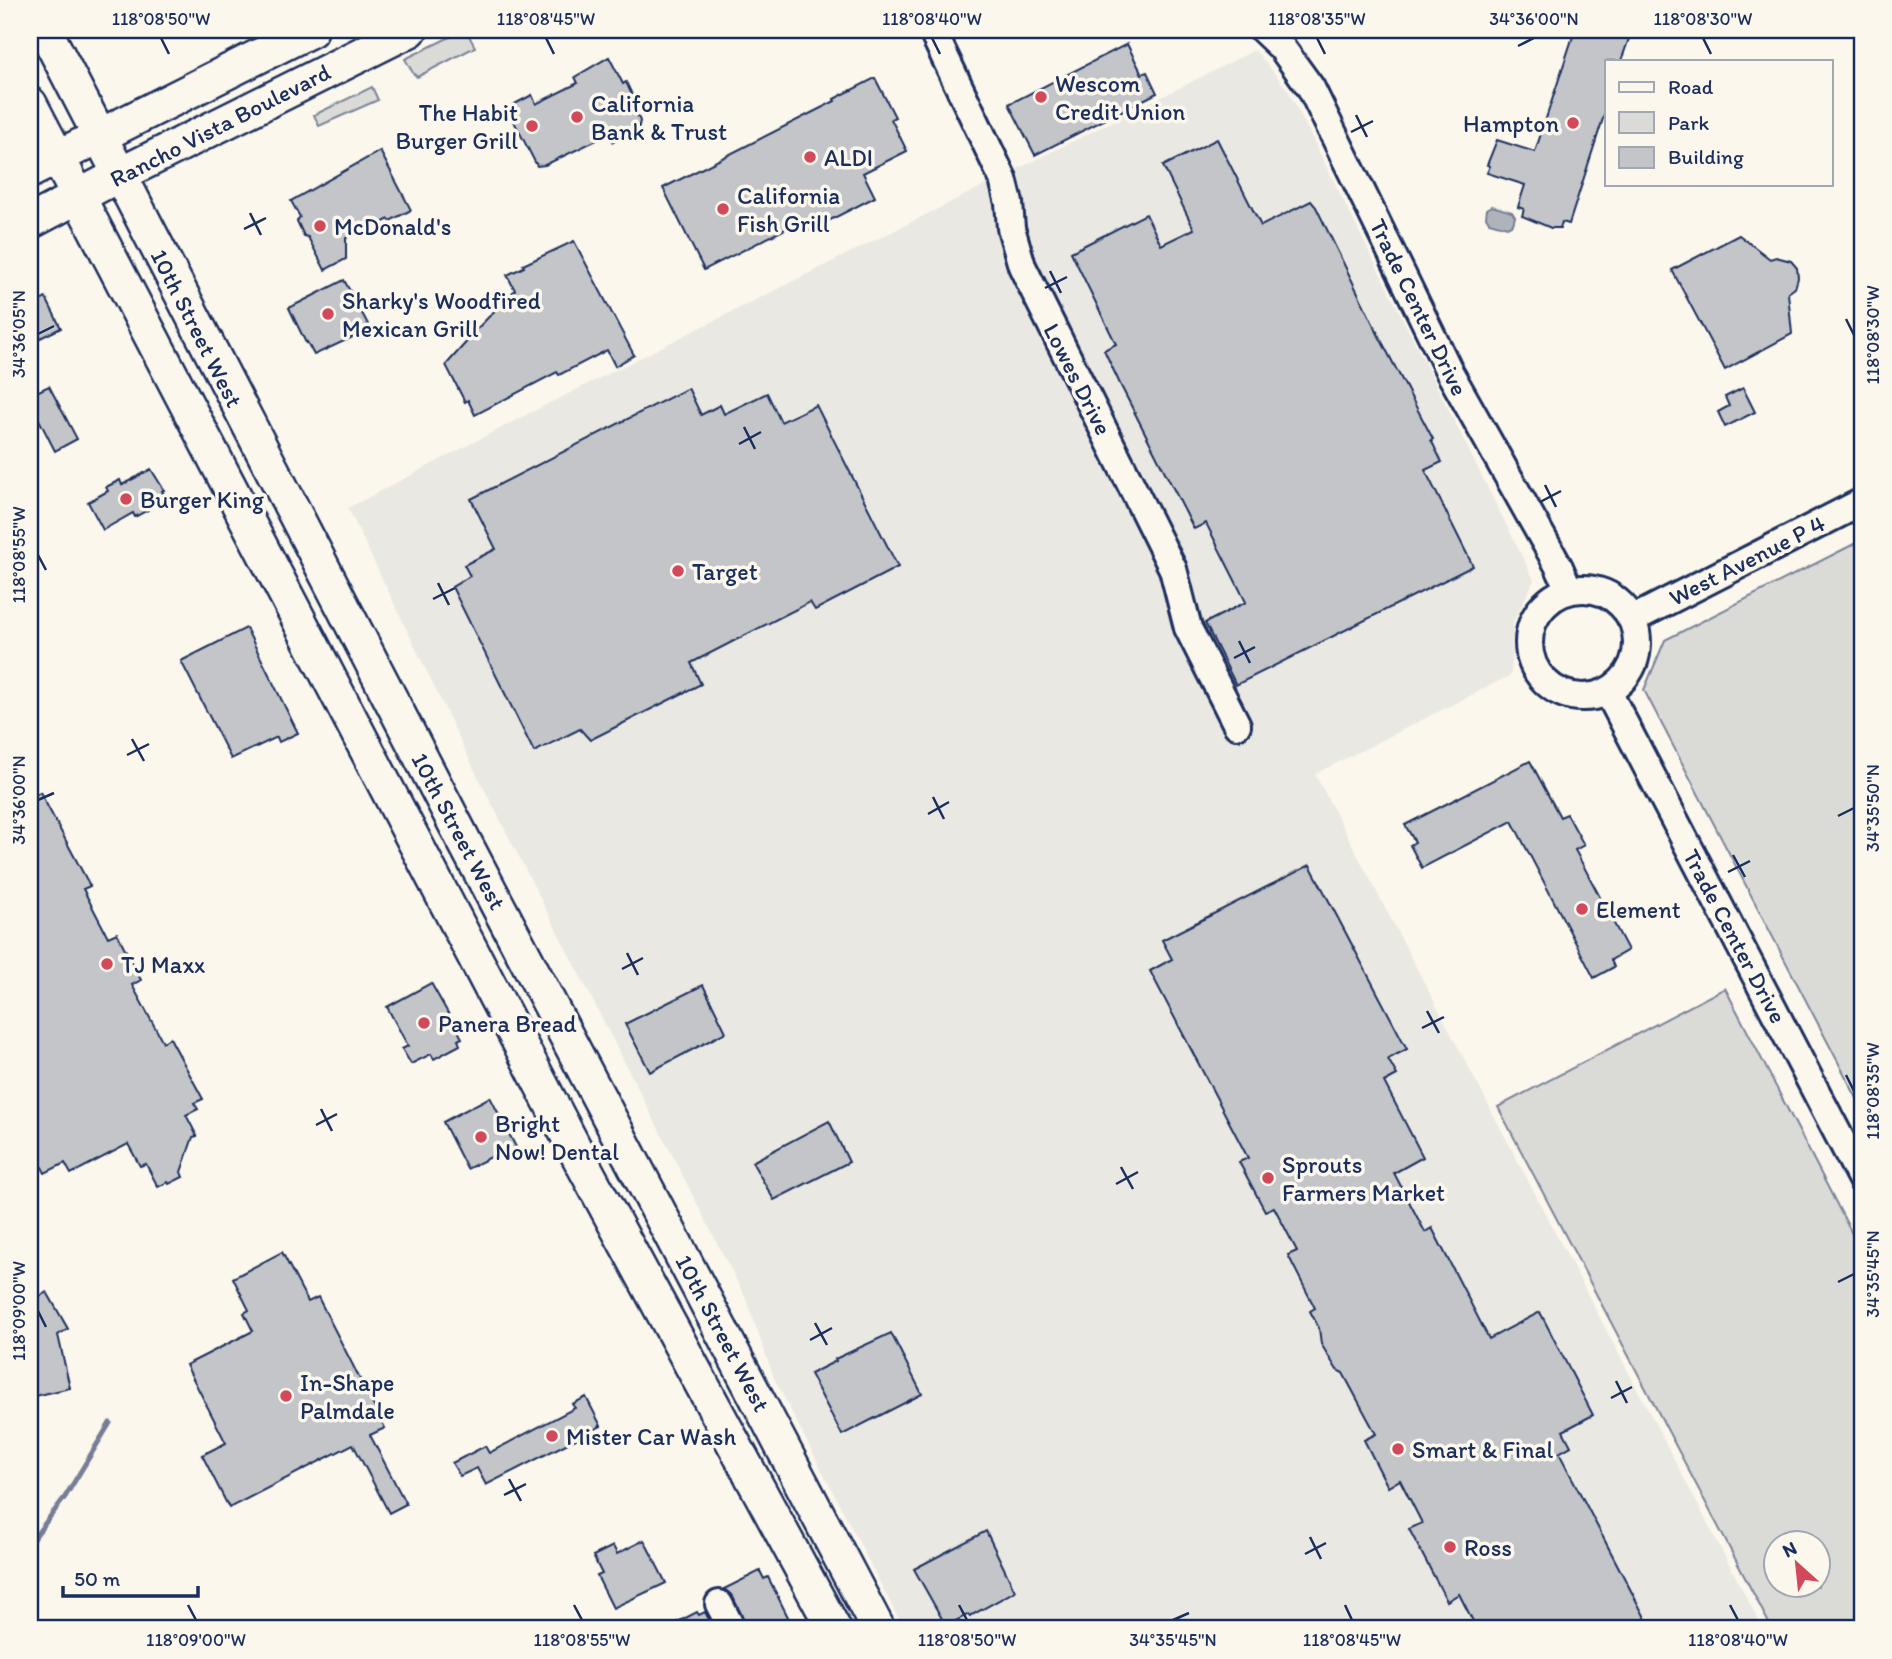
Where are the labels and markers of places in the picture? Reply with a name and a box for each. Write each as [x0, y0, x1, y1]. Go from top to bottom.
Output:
place label: Wescom Credit Union [1055, 69, 1185, 126]
place label: California Bank & Trust [591, 89, 727, 146]
marker: Wescom Credit Union [1033, 89, 1049, 105]
place label: The Habit Burger Grill [395, 98, 518, 155]
marker: California Bank & Trust [569, 109, 585, 125]
place label: Hampton [1463, 109, 1559, 138]
marker: Hampton [1565, 115, 1581, 131]
marker: The Habit Burger Grill [524, 118, 540, 134]
place label: ALDI [824, 143, 873, 172]
marker: ALDI [802, 149, 818, 165]
place label: California Fish Grill [737, 181, 840, 238]
marker: California Fish Grill [715, 201, 731, 217]
place label: McDonald's [334, 212, 451, 241]
marker: McDonald's [312, 218, 328, 234]
place label: Sharky's Woodfired Mexican Grill [342, 286, 541, 343]
marker: Sharky's Woodfired Mexican Grill [320, 306, 336, 322]
place label: Burger King [140, 485, 265, 514]
marker: Burger King [118, 491, 134, 507]
place label: Target [692, 557, 758, 586]
marker: Target [670, 563, 686, 579]
place label: Element [1596, 895, 1681, 924]
marker: Element [1574, 901, 1590, 917]
place label: TJ Maxx [121, 950, 205, 979]
marker: TJ Maxx [99, 956, 115, 972]
place label: Panera Bread [438, 1009, 577, 1038]
marker: Panera Bread [416, 1015, 432, 1031]
place label: Bright Now! Dental [495, 1109, 619, 1166]
marker: Bright Now! Dental [473, 1129, 489, 1145]
place label: Sprouts Farmers Market [1282, 1150, 1445, 1207]
marker: Sprouts Farmers Market [1260, 1170, 1276, 1186]
place label: In-Shape Palmdale [300, 1368, 395, 1425]
marker: In-Shape Palmdale [278, 1388, 294, 1404]
place label: Mister Car Wash [566, 1422, 737, 1451]
marker: Mister Car Wash [544, 1428, 560, 1444]
place label: Smart & Final [1412, 1435, 1553, 1464]
marker: Smart & Final [1390, 1441, 1406, 1457]
place label: Ross [1464, 1533, 1512, 1562]
marker: Ross [1442, 1539, 1458, 1555]

